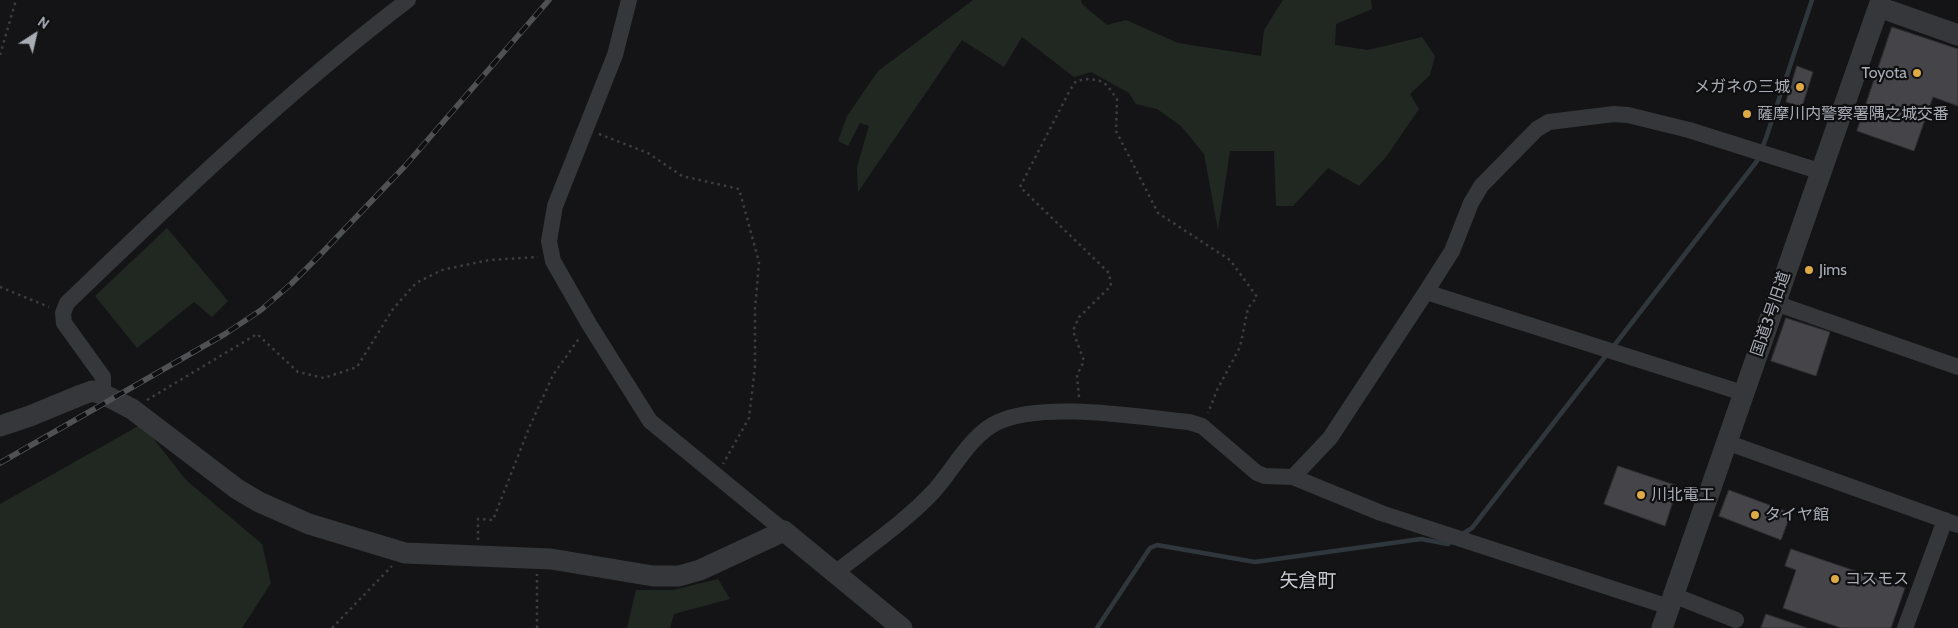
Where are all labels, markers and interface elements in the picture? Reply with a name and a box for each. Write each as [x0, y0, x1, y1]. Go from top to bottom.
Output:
north arrow [10, 10, 60, 60]
text: N [34, 12, 53, 33]
place label: Toyota [1861, 63, 1907, 83]
marker: Toyota [1911, 67, 1923, 79]
place label: メガネの三城 [1694, 77, 1790, 97]
marker: メガネの三城 [1794, 81, 1806, 93]
place label: 薩摩川内警察署隅之城交番 [1757, 104, 1949, 124]
marker: 薩摩川内警察署隅之城交番 [1741, 108, 1753, 120]
place label: Jims [1819, 260, 1847, 280]
marker: Jims [1803, 264, 1815, 276]
street label: 国道3号旧道 [1747, 269, 1795, 359]
place label: 川北電工 [1651, 485, 1715, 505]
marker: 川北電工 [1635, 489, 1647, 501]
place label: タイヤ館 [1765, 505, 1829, 525]
marker: タイヤ館 [1749, 509, 1761, 521]
place label: コスモス [1845, 569, 1909, 589]
district label: 矢倉町 [1280, 570, 1336, 592]
marker: コスモス [1829, 573, 1841, 585]

